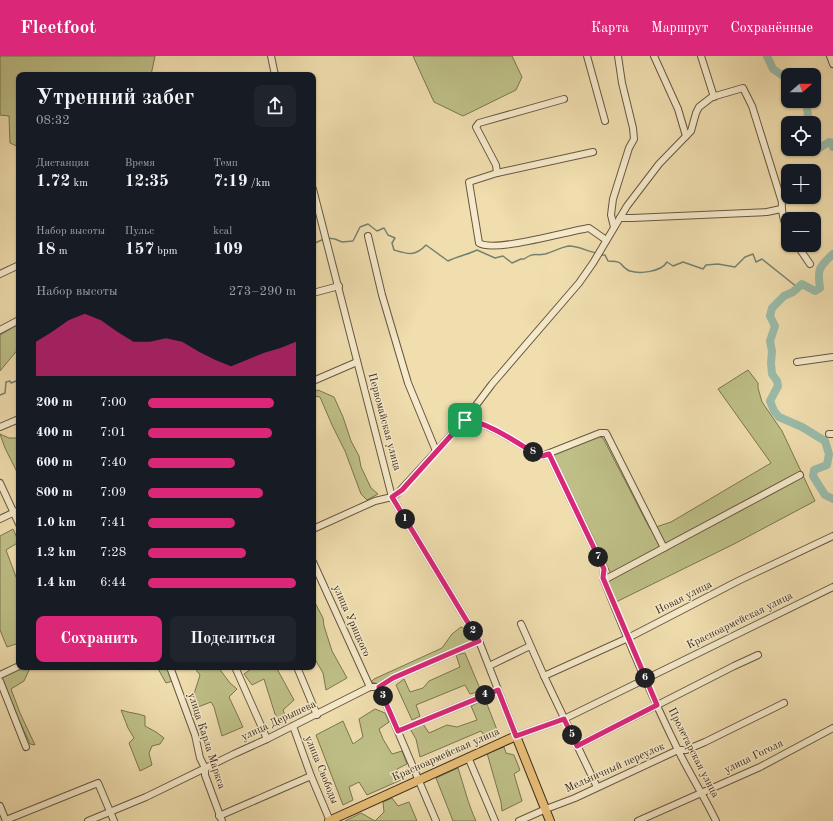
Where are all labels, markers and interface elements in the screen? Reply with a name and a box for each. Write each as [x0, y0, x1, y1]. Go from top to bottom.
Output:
text: Fleetfoot [20, 19, 96, 38]
text: Карта [591, 21, 629, 35]
text: Маршрут [651, 21, 708, 35]
text: Сохранённые [730, 21, 813, 35]
north arrow [781, 68, 821, 108]
map controls [781, 68, 821, 252]
button: share [254, 85, 296, 127]
text: Утренний забег [36, 87, 194, 109]
text: 08:32 [36, 114, 70, 127]
button: locate [781, 116, 821, 156]
text: Дистанция [36, 158, 89, 169]
text: Время [125, 158, 155, 169]
text: Темп [213, 158, 238, 169]
button: + [781, 164, 821, 204]
text: 1.72 [36, 173, 70, 190]
text: 12:35 [125, 173, 169, 190]
text: 7:19 [213, 173, 248, 190]
text: km [70, 178, 88, 189]
text: /km [248, 178, 270, 189]
button: − [781, 212, 821, 252]
text: Набор высоты [36, 226, 105, 237]
text: Пульс [125, 226, 154, 237]
text: kcal [213, 226, 232, 237]
text: 18 [36, 241, 56, 258]
text: 157 [125, 241, 154, 258]
text: 109 [213, 241, 243, 258]
text: m [56, 246, 68, 257]
text: bpm [154, 246, 177, 257]
text: Набор высоты [36, 285, 118, 298]
text: 273–290 m [229, 285, 296, 298]
street label: Первомайская улица [366, 372, 402, 473]
text: 200 m [36, 396, 73, 409]
text: 7:00 [100, 396, 126, 409]
pin [448, 403, 482, 437]
icon: arrive [454, 409, 476, 431]
text: 400 m [36, 426, 73, 439]
text: 7:01 [100, 426, 126, 439]
pin: 8 [523, 442, 543, 462]
text: 8 [530, 446, 536, 457]
text: 600 m [36, 456, 73, 469]
text: 7:40 [100, 456, 126, 469]
text: 800 m [36, 486, 73, 499]
text: 7:09 [100, 486, 126, 499]
pin: 1 [395, 509, 415, 529]
text: 1 [402, 513, 408, 524]
text: 1.0 km [36, 516, 76, 529]
text: 7:41 [100, 516, 126, 529]
text: 1.2 km [36, 546, 76, 559]
text: 7:28 [100, 546, 126, 559]
pin: 7 [588, 547, 608, 567]
text: 7 [595, 551, 601, 562]
text: 1.4 km [36, 576, 76, 589]
text: 6:44 [100, 576, 126, 589]
street label: Новая улица [654, 579, 715, 617]
street label: улица Урицкого [330, 584, 372, 658]
street label: Красноармейская улица [685, 590, 795, 651]
button: Сохранить [36, 616, 162, 662]
button: Поделиться [170, 616, 296, 662]
pin: 2 [463, 621, 483, 641]
text: 2 [470, 625, 476, 636]
pin: 6 [635, 668, 655, 688]
text: 6 [642, 672, 648, 683]
pin: 4 [475, 685, 495, 705]
pin: 3 [373, 686, 393, 706]
text: 4 [482, 689, 488, 700]
text: 3 [380, 690, 386, 701]
street label: улица Карла Маркса [185, 691, 227, 791]
street label: улица Дерышева [240, 699, 319, 743]
street label: Пролетарская улица [666, 706, 721, 800]
pin: 5 [562, 725, 582, 745]
street label: Красноармейская улица [391, 726, 502, 784]
text: 5 [569, 729, 575, 740]
street label: улица Свободы [302, 734, 340, 806]
street label: улица Гоголя [723, 738, 785, 776]
street label: Мельничный переулок [564, 741, 667, 795]

